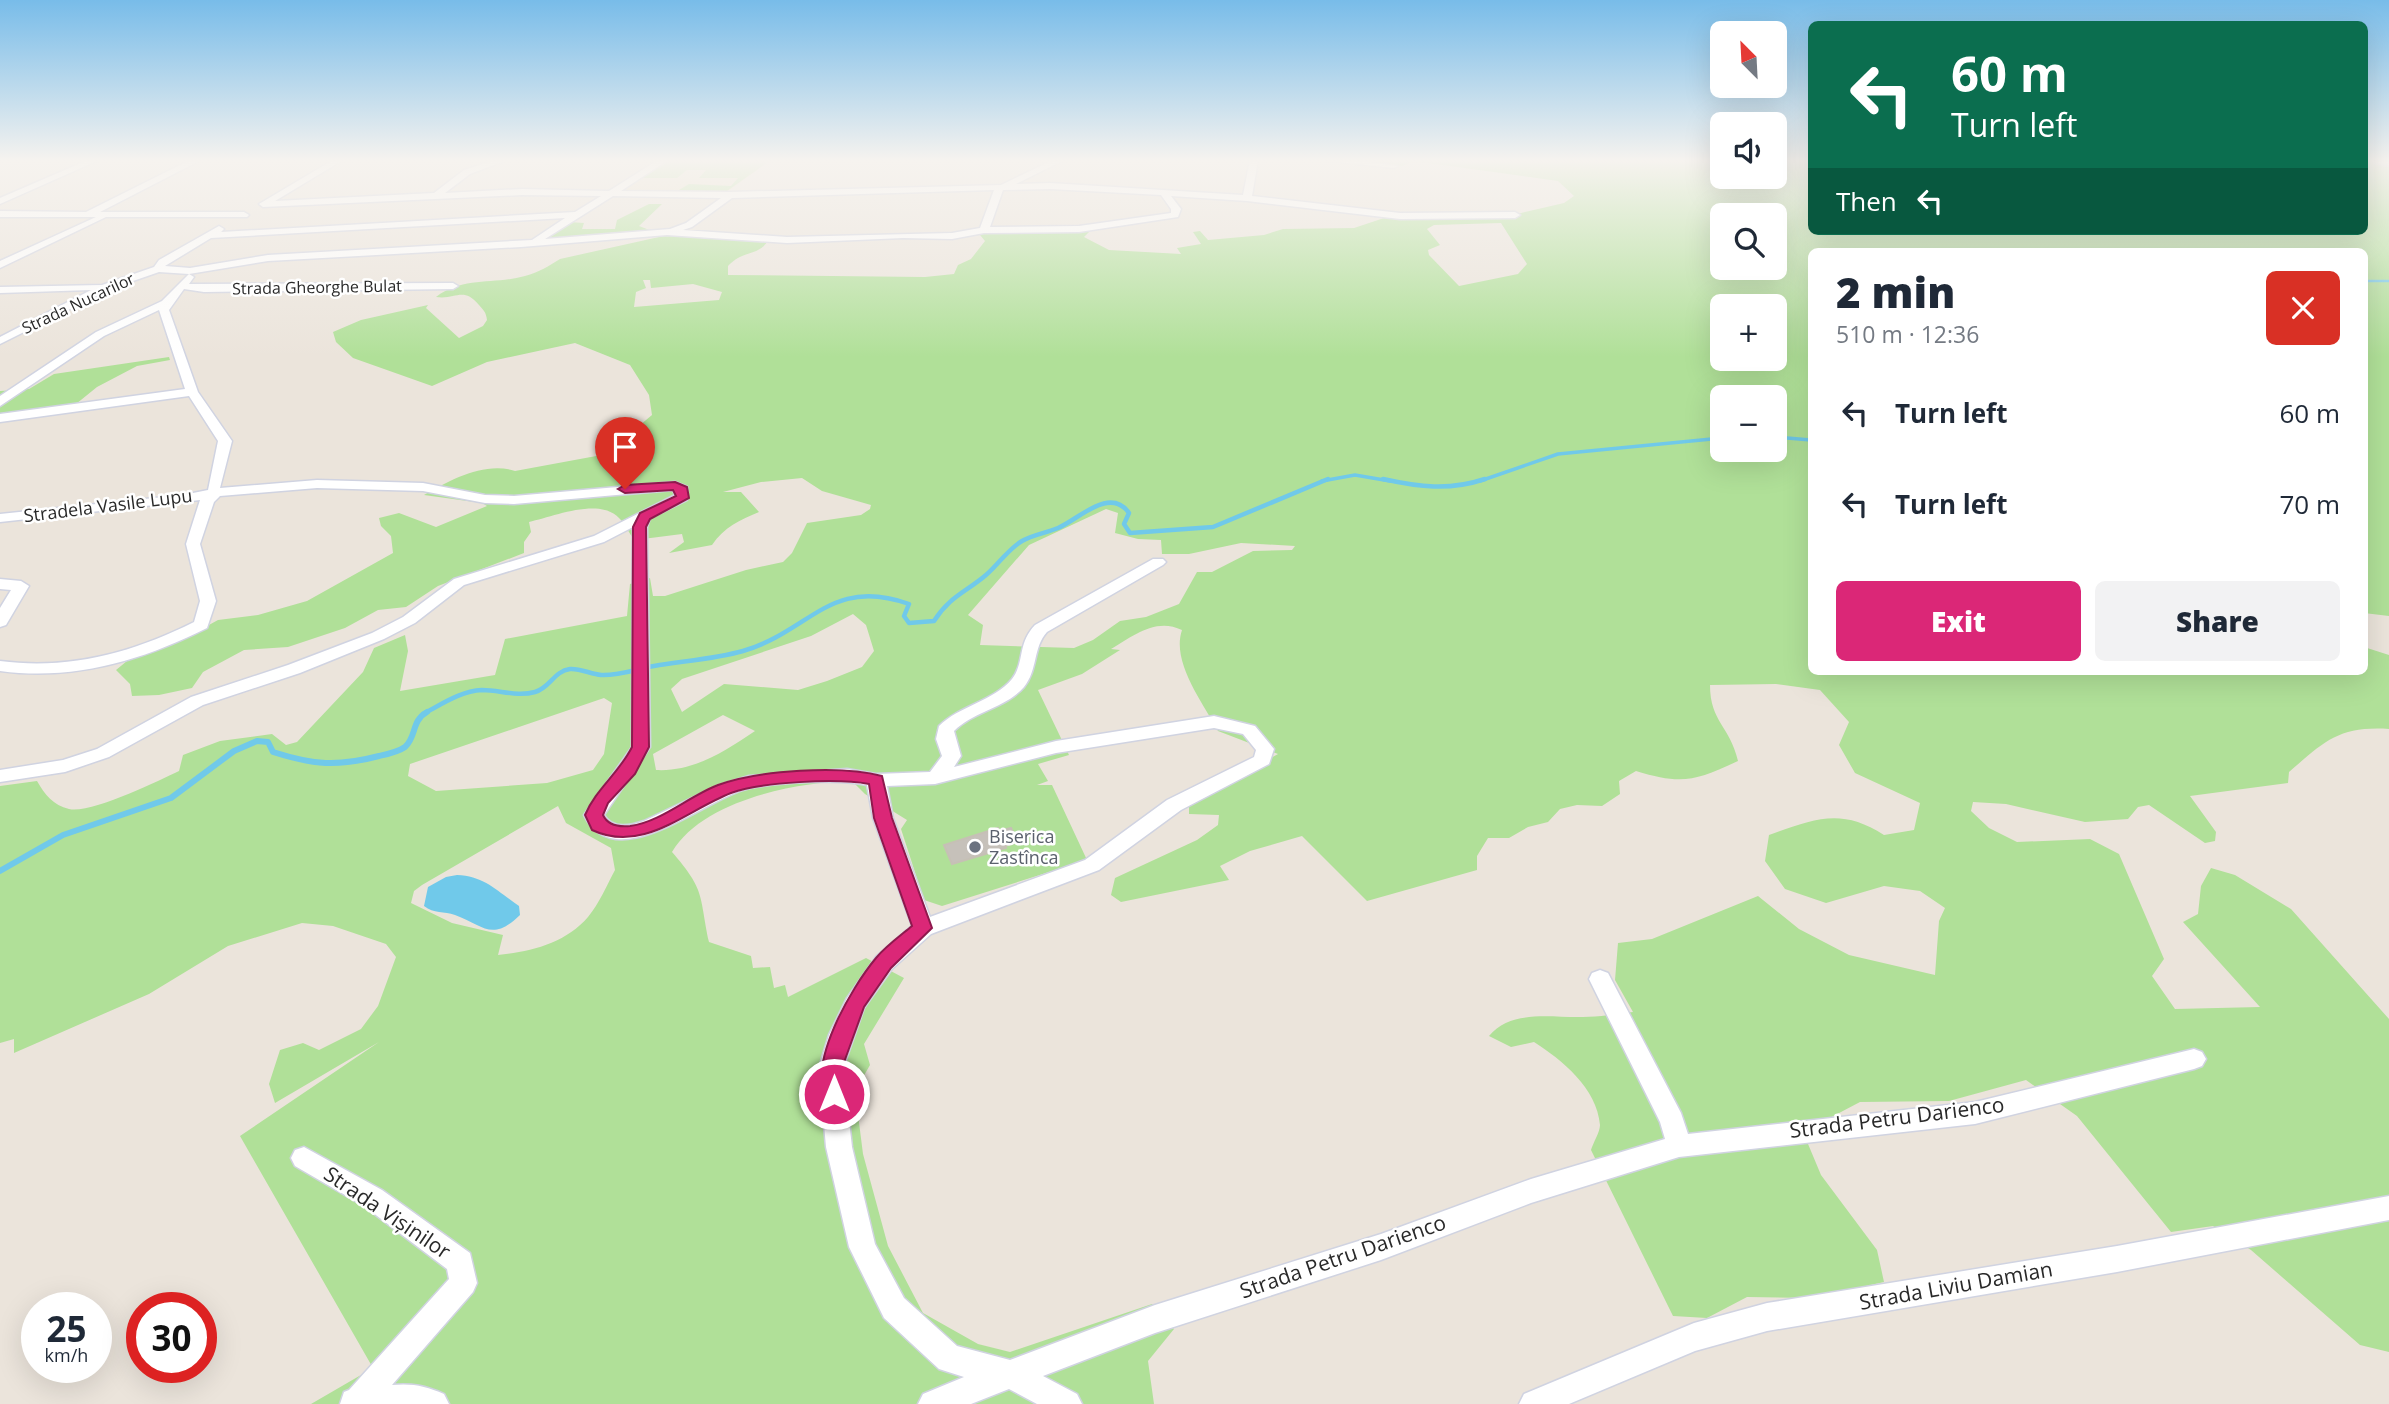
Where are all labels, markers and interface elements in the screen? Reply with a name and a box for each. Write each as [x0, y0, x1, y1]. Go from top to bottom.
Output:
north arrow [1710, 21, 1787, 98]
map controls [1710, 21, 1787, 462]
text: 60 m [1951, 40, 2068, 106]
icon: left [1836, 49, 1927, 140]
text: Turn left [1951, 103, 2077, 146]
button: sound [1710, 112, 1787, 189]
icon: left [1911, 182, 1949, 220]
text: Then [1836, 183, 1897, 219]
button: search [1710, 203, 1787, 280]
text: 2 min [1836, 263, 1955, 320]
street label: Strada Nucarilor [18, 267, 138, 339]
button: close [2266, 271, 2340, 345]
street label: Strada Gheorghe Bulat [232, 275, 402, 299]
button: + [1710, 294, 1787, 371]
text: 510 m · 12:36 [1836, 318, 1979, 350]
button: − [1710, 385, 1787, 462]
icon: left [1836, 394, 1874, 432]
text: Turn left [1895, 395, 2007, 431]
text: 60 m [2279, 395, 2340, 431]
pin [595, 417, 655, 489]
icon: arrive [606, 428, 644, 466]
street label: Stradela Vasile Lupu [22, 483, 194, 527]
icon: left [1836, 485, 1874, 523]
text: Turn left [1895, 486, 2007, 522]
text: 70 m [2279, 486, 2340, 522]
button: Exit [1836, 581, 2081, 661]
button: Share [2095, 581, 2340, 661]
place label: Biserica Zastînca [989, 824, 1059, 869]
marker: Biserica Zastînca [967, 839, 983, 855]
position arrow [797, 1057, 871, 1131]
street label: Strada Petru Darienco [1788, 1090, 2006, 1144]
street label: Strada Vișinilor [319, 1159, 457, 1265]
street label: Strada Petru Darienco [1236, 1208, 1449, 1304]
street label: Strada Liviu Damian [1857, 1254, 2055, 1316]
speed limit sign: 30 [126, 1292, 217, 1383]
text: 25 [46, 1305, 87, 1352]
text: km/h [45, 1343, 88, 1367]

